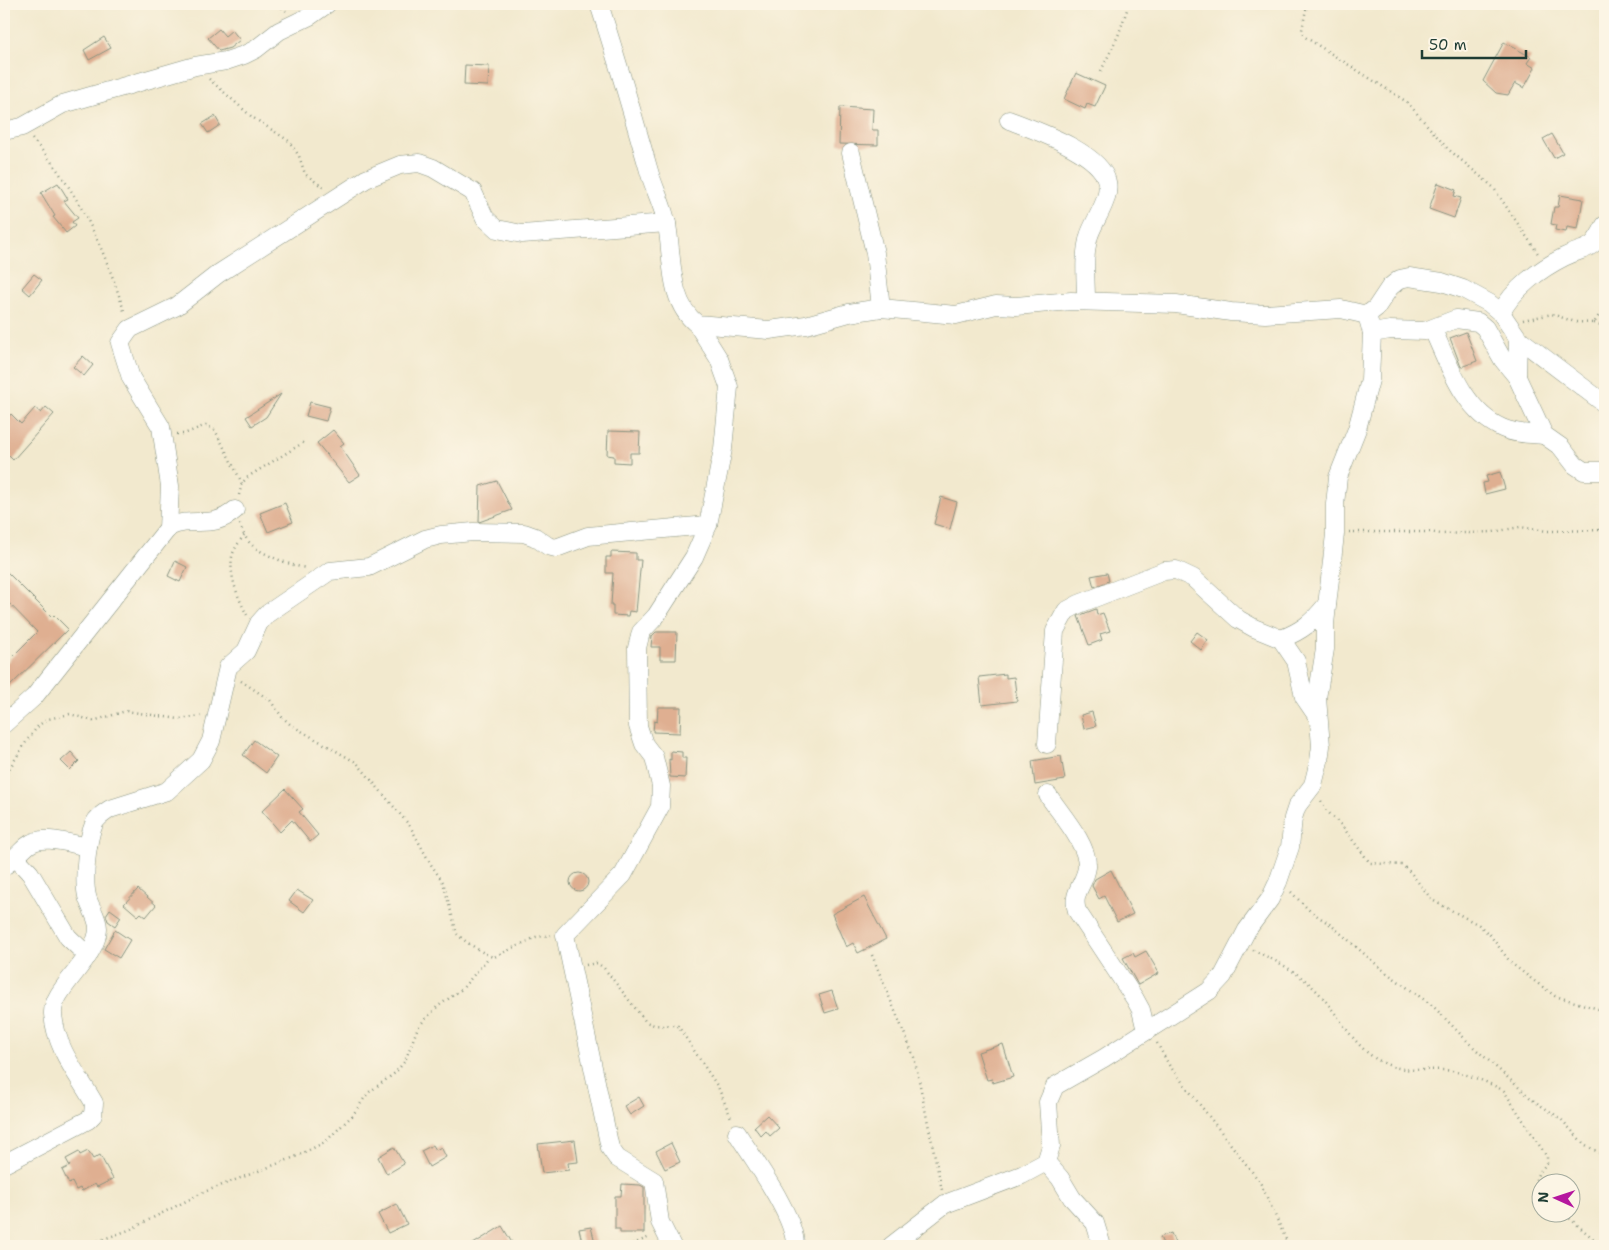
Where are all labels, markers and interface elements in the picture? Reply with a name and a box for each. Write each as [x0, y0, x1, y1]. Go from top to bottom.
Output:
scale bar [1422, 28, 1525, 60]
text: 50 m [1429, 35, 1467, 55]
north arrow [1532, 1172, 1582, 1222]
text: N [1534, 1191, 1552, 1203]

